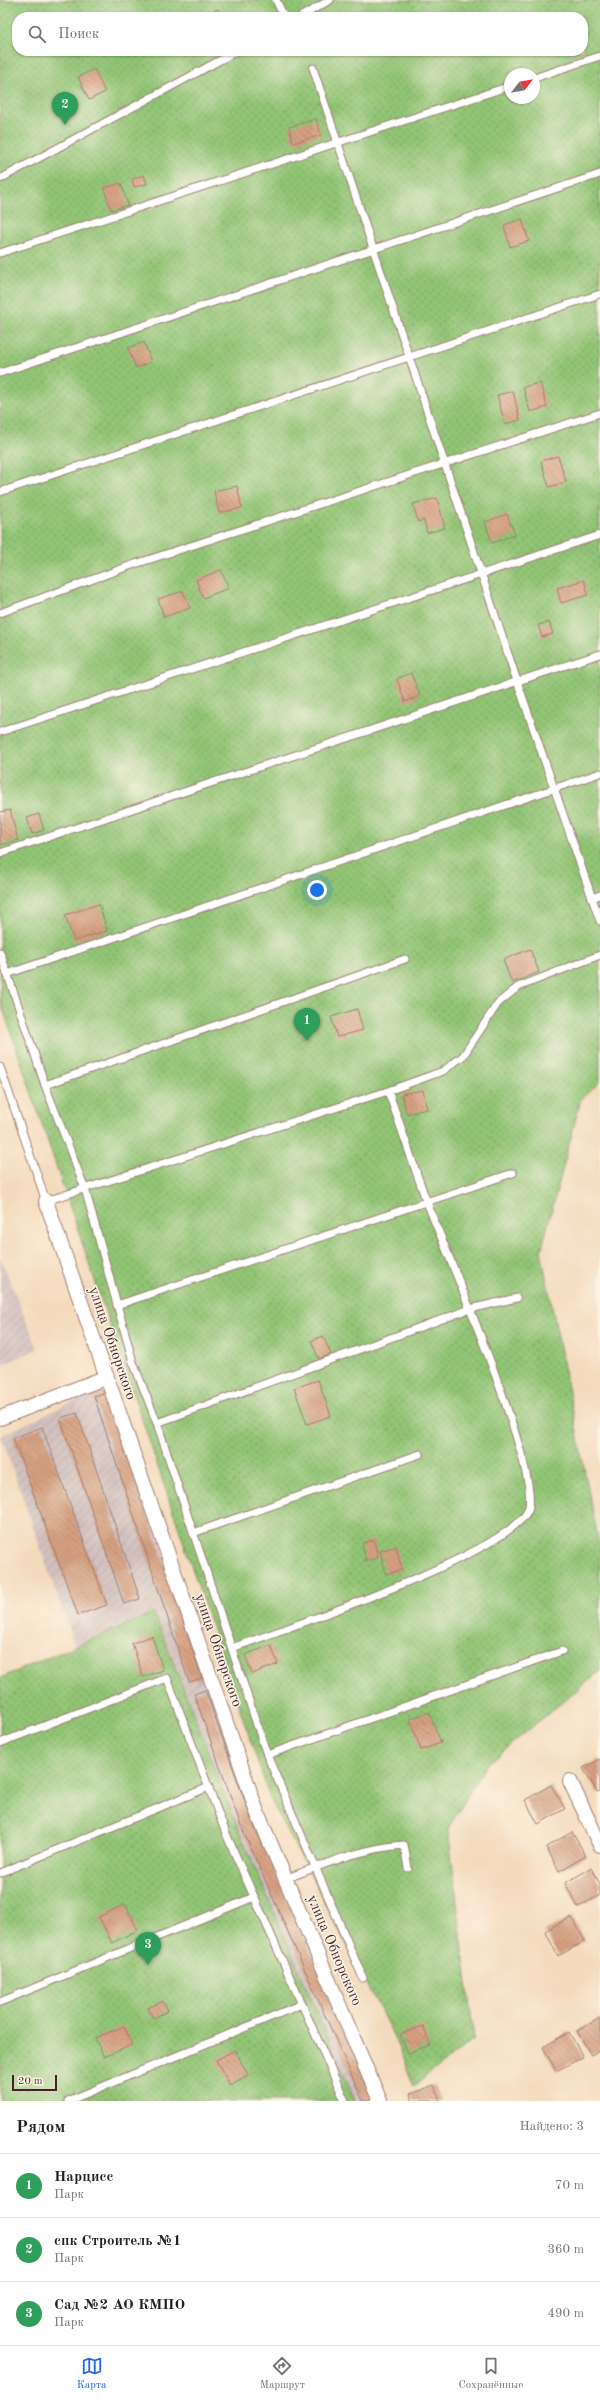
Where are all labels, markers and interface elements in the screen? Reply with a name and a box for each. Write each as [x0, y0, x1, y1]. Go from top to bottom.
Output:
search box [12, 12, 588, 56]
icon: search [26, 23, 48, 45]
text: Поиск [58, 27, 99, 42]
north arrow [504, 68, 540, 104]
pin: 2 [52, 92, 78, 125]
your location [307, 880, 327, 900]
pin: 1 [294, 1008, 320, 1041]
street label: улица Обнорского [85, 1285, 138, 1402]
street label: улица Обнорского [191, 1592, 244, 1709]
street label: улица Обнорского [304, 1893, 364, 2008]
pin: 3 [135, 1932, 161, 1965]
scale bar [12, 2073, 57, 2092]
text: 20 m [18, 2076, 43, 2087]
text: Рядом [16, 2119, 65, 2136]
text: Найдено: 3 [520, 2120, 584, 2133]
text: Нарцисс [54, 2170, 114, 2185]
text: 1 [25, 2179, 33, 2192]
text: 70 m [555, 2179, 584, 2192]
text: Парк [54, 2188, 84, 2201]
text: спк Строитель №1 [54, 2234, 181, 2249]
text: 2 [25, 2243, 33, 2256]
text: 360 m [547, 2243, 584, 2256]
text: Парк [54, 2252, 84, 2265]
text: Сад №2 АО КМПО [54, 2298, 185, 2313]
text: 3 [25, 2307, 33, 2320]
text: 490 m [547, 2307, 584, 2320]
text: Парк [54, 2316, 84, 2329]
tab: Карта [77, 2355, 106, 2393]
tab: Маршрут [260, 2355, 305, 2393]
tab: Сохранённые [458, 2355, 523, 2393]

